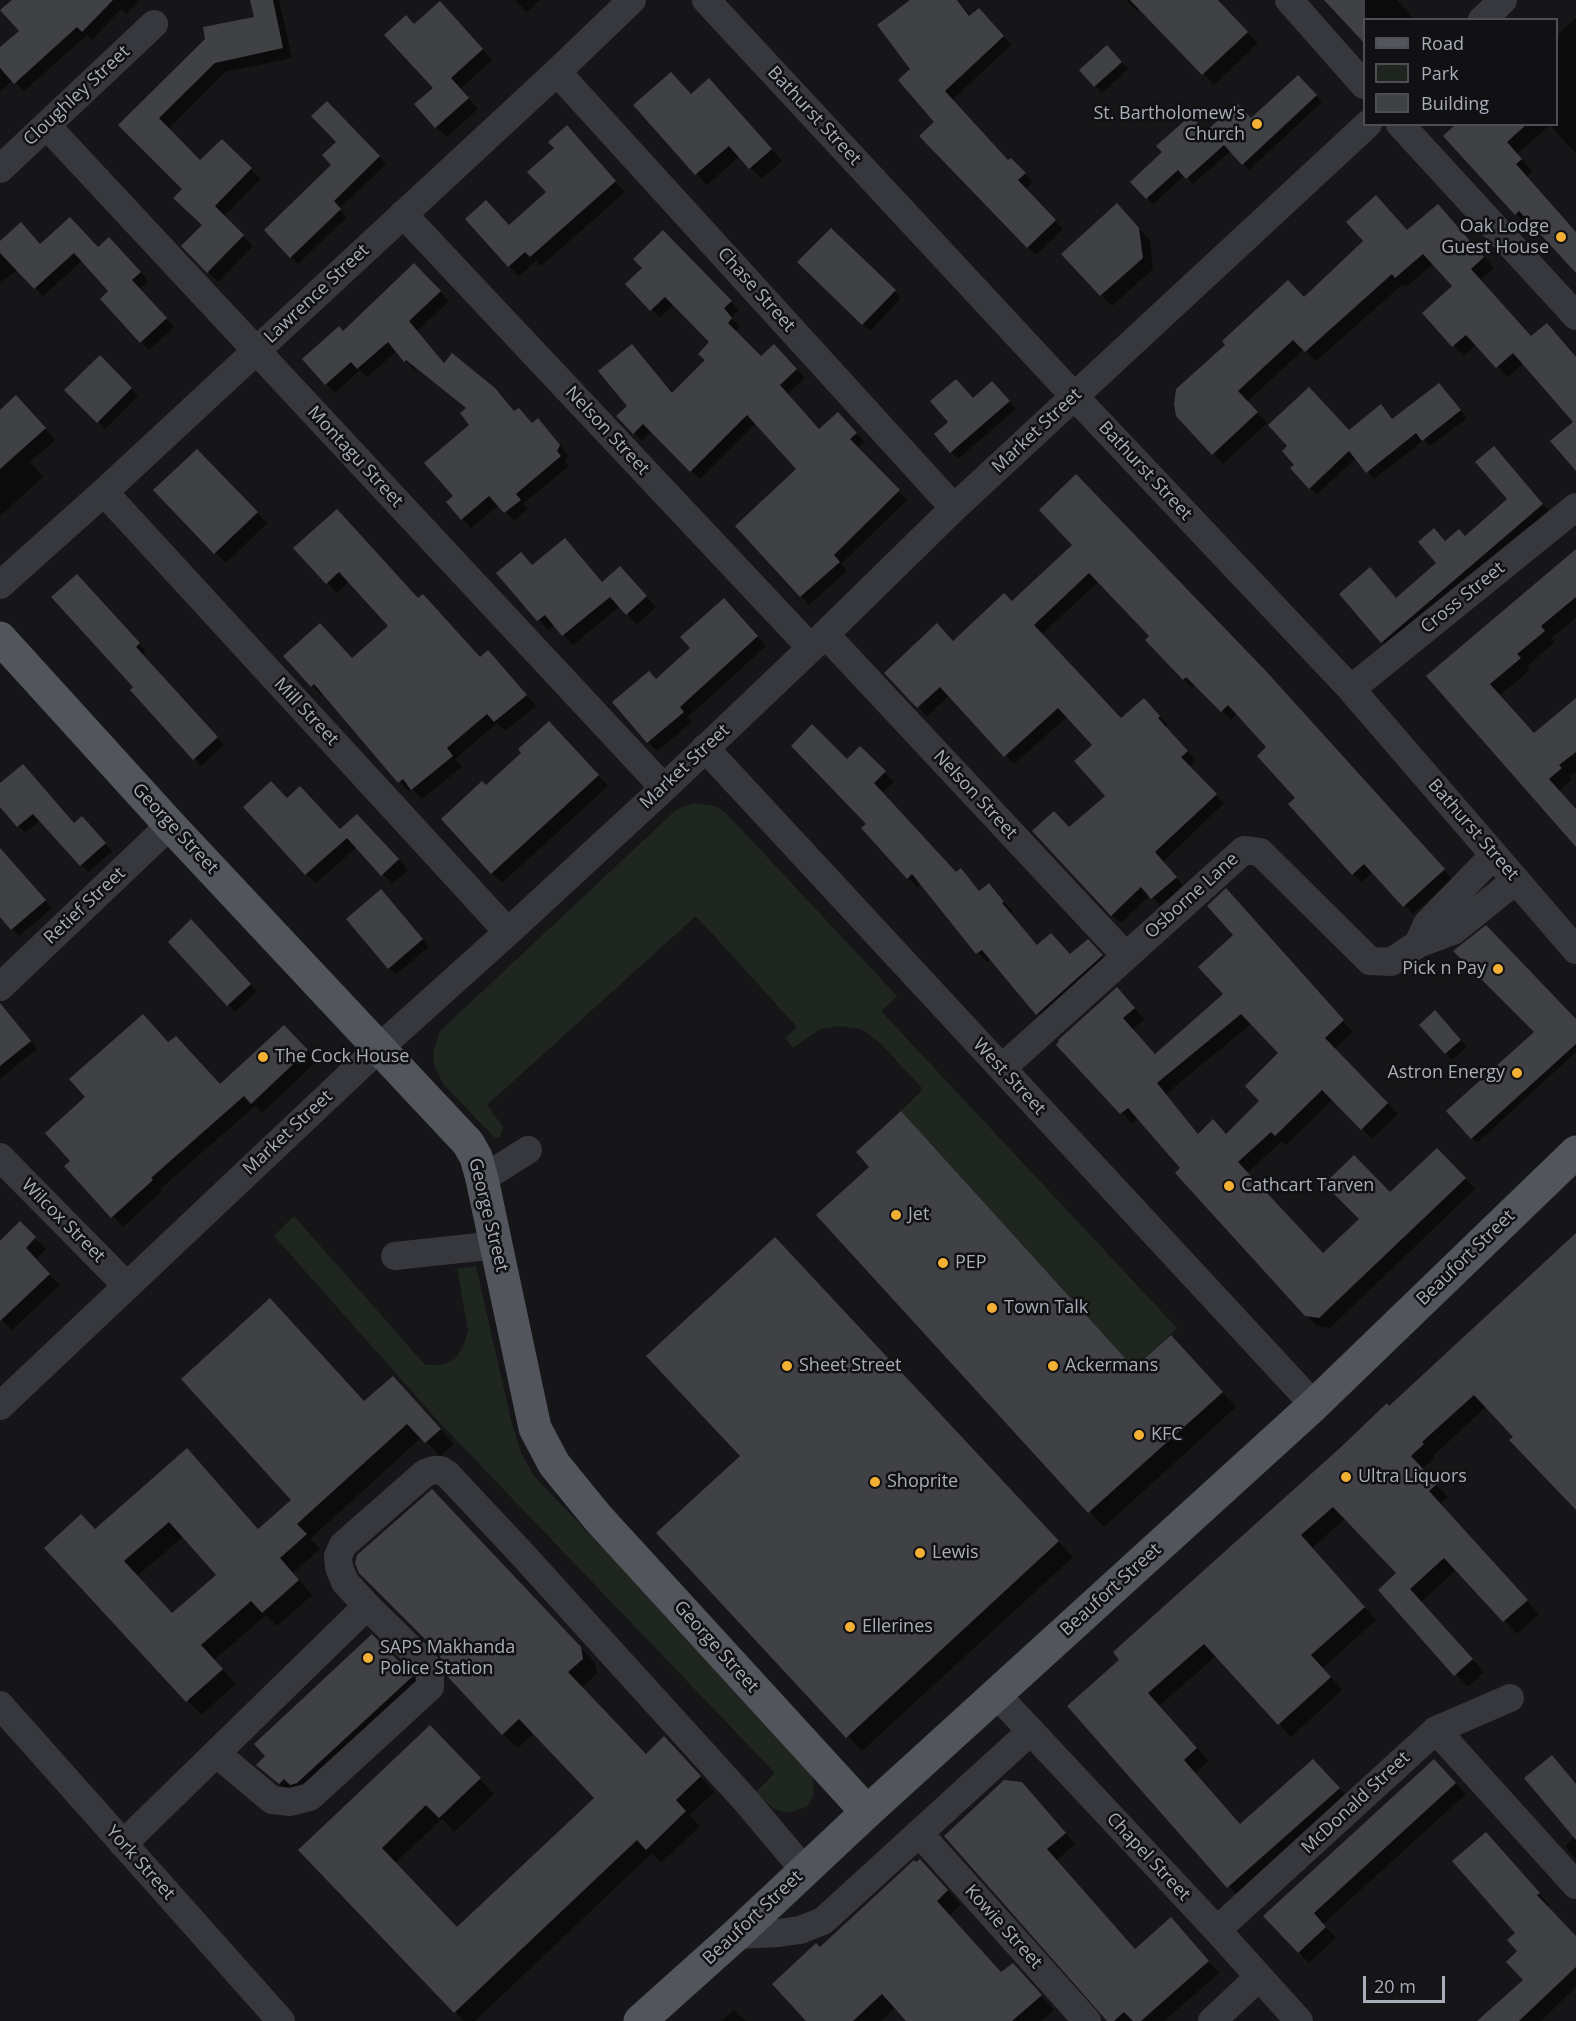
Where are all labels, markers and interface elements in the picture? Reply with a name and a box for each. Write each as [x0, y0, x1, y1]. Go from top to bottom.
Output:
legend [1363, 18, 1558, 126]
text: Road [1421, 31, 1464, 55]
street label: Cloughley Street [19, 41, 135, 151]
text: Park [1421, 61, 1459, 85]
street label: Bathurst Street [763, 62, 865, 170]
text: Building [1421, 91, 1489, 115]
place label: St. Bartholomew's Church [1093, 103, 1245, 146]
marker: St. Bartholomew's Church [1250, 117, 1264, 131]
place label: Oak Lodge Guest House [1441, 216, 1549, 258]
marker: Oak Lodge Guest House [1554, 230, 1568, 244]
street label: Lawrence Street [260, 240, 374, 348]
street label: Chase Street [713, 243, 799, 337]
street label: Nelson Street [560, 382, 654, 480]
street label: Market Street [988, 384, 1086, 478]
street label: Montagu Street [303, 402, 407, 512]
street label: Bathurst Street [1094, 417, 1196, 525]
street label: Cross Street [1417, 558, 1509, 638]
street label: Mill Street [269, 674, 343, 750]
street label: Market Street [636, 720, 734, 814]
street label: Nelson Street [928, 746, 1022, 844]
street label: Bathurst Street [1423, 775, 1523, 885]
street label: George Street [127, 779, 223, 879]
street label: Osborne Lane [1141, 848, 1243, 944]
street label: Retief Street [40, 863, 130, 949]
place label: Pick n Pay [1402, 958, 1486, 980]
marker: Pick n Pay [1491, 962, 1505, 976]
street label: West Street [968, 1034, 1050, 1120]
place label: The Cock House [275, 1046, 409, 1068]
marker: The Cock House [256, 1050, 270, 1064]
place label: Astron Energy [1387, 1062, 1505, 1084]
marker: Astron Energy [1510, 1066, 1524, 1080]
street label: Market Street [239, 1086, 337, 1180]
street label: George Street [463, 1156, 513, 1274]
street label: Wilcox Street [17, 1175, 109, 1267]
place label: Cathcart Tarven [1241, 1175, 1374, 1197]
marker: Cathcart Tarven [1222, 1179, 1236, 1193]
place label: Jet [908, 1204, 929, 1226]
street label: Beaufort Street [1412, 1206, 1520, 1310]
marker: Jet [889, 1208, 903, 1222]
place label: PEP [955, 1252, 987, 1274]
marker: PEP [936, 1256, 950, 1270]
place label: Town Talk [1004, 1297, 1088, 1319]
marker: Town Talk [985, 1301, 999, 1315]
place label: Sheet Street [799, 1355, 901, 1377]
place label: Ackermans [1065, 1355, 1158, 1377]
marker: Sheet Street [780, 1359, 794, 1373]
marker: Ackermans [1046, 1359, 1060, 1373]
place label: KFC [1151, 1424, 1183, 1446]
marker: KFC [1132, 1428, 1146, 1442]
place label: Ultra Liquors [1358, 1466, 1467, 1488]
marker: Ultra Liquors [1339, 1470, 1353, 1484]
place label: Shoprite [887, 1471, 958, 1493]
marker: Shoprite [868, 1475, 882, 1489]
street label: Beaufort Street [1056, 1539, 1166, 1641]
place label: Lewis [932, 1542, 979, 1564]
marker: Lewis [913, 1546, 927, 1560]
street label: George Street [669, 1597, 763, 1697]
place label: Ellerines [862, 1616, 933, 1638]
marker: Ellerines [843, 1620, 857, 1634]
place label: SAPS Makhanda Police Station [380, 1637, 515, 1680]
marker: SAPS Makhanda Police Station [361, 1651, 375, 1665]
street label: McDonald Street [1297, 1747, 1415, 1859]
street label: Chapel Street [1102, 1808, 1194, 1906]
street label: York Street [101, 1821, 179, 1905]
street label: Beaufort Street [699, 1866, 807, 1970]
street label: Kowie Street [960, 1881, 1046, 1973]
scale bar [1366, 1964, 1448, 2002]
text: 20 m [1374, 1974, 1416, 1998]

